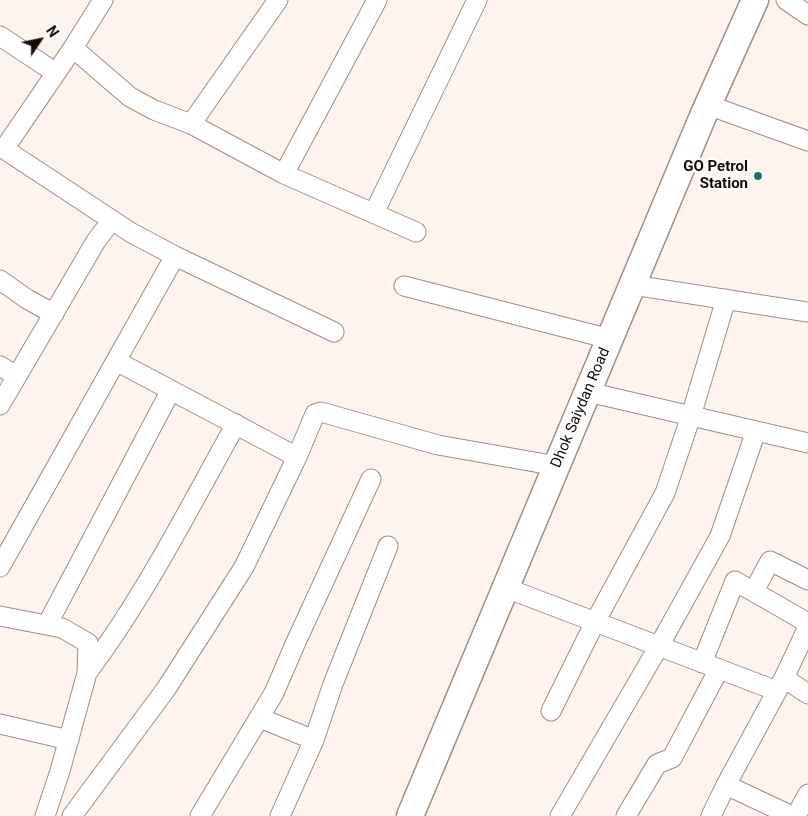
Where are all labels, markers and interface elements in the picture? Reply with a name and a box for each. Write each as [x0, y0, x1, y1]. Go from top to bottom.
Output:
north arrow [15, 15, 65, 65]
text: N [43, 23, 62, 40]
place label: GO Petrol Station [683, 158, 748, 193]
marker: GO Petrol Station [752, 170, 764, 182]
street label: Dhok Saiydan Road [548, 345, 614, 471]

